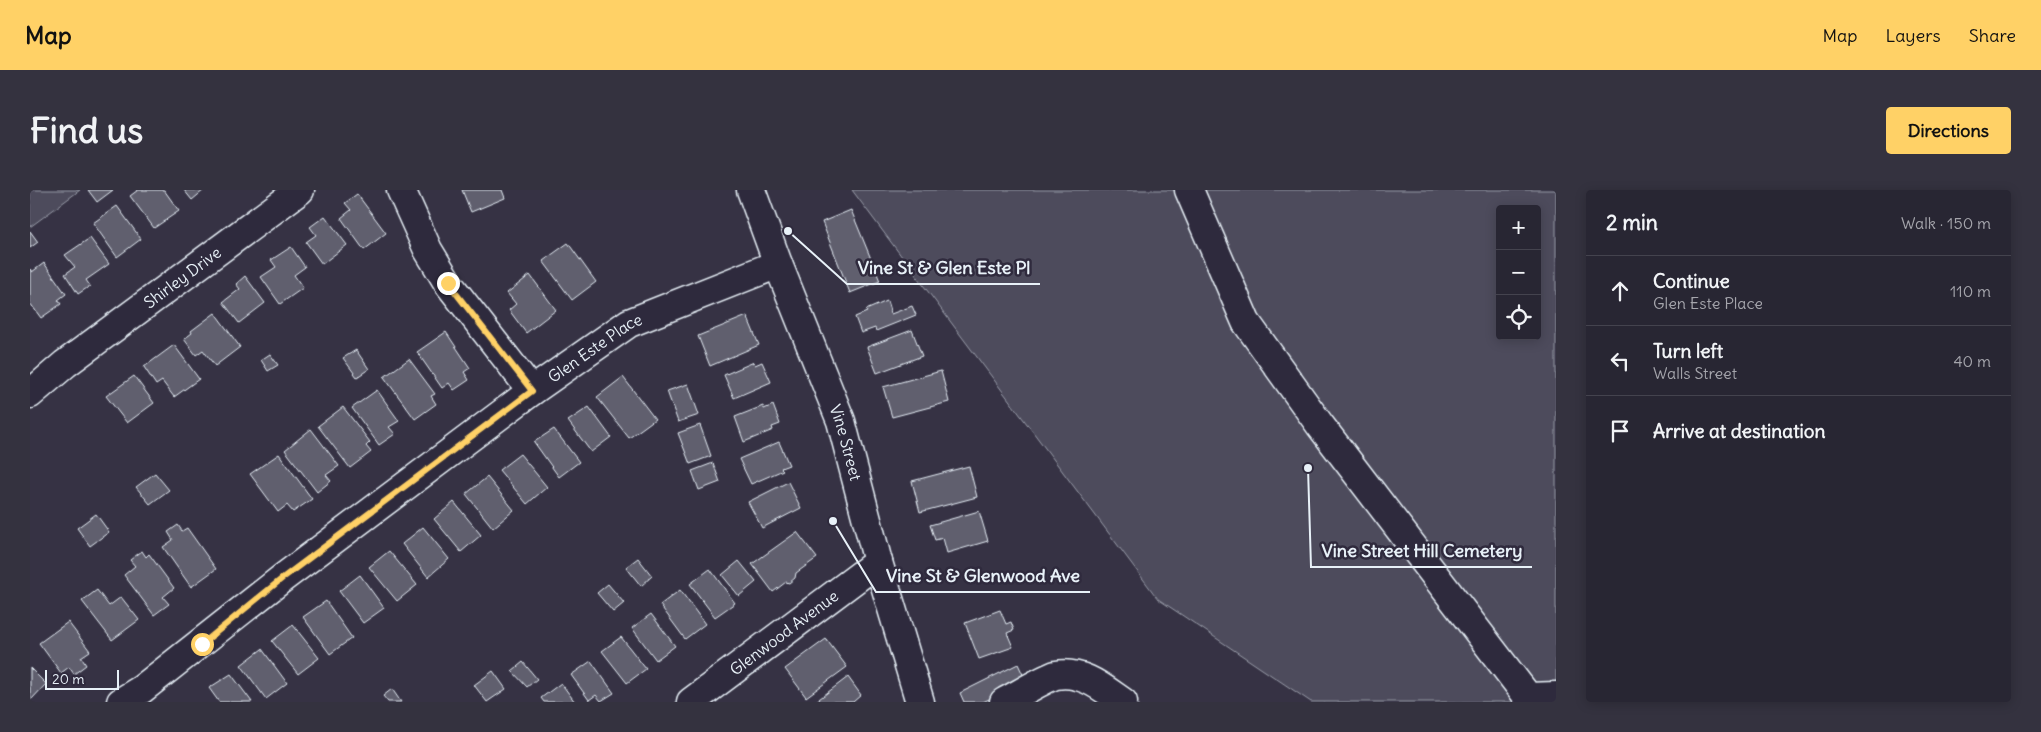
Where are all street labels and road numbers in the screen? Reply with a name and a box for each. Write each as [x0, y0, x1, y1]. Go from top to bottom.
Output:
street label: Shirley Drive [140, 242, 225, 312]
street label: Glen Este Place [544, 309, 645, 387]
street label: Vine Street [825, 402, 866, 483]
street label: Glenwood Avenue [726, 585, 842, 680]

